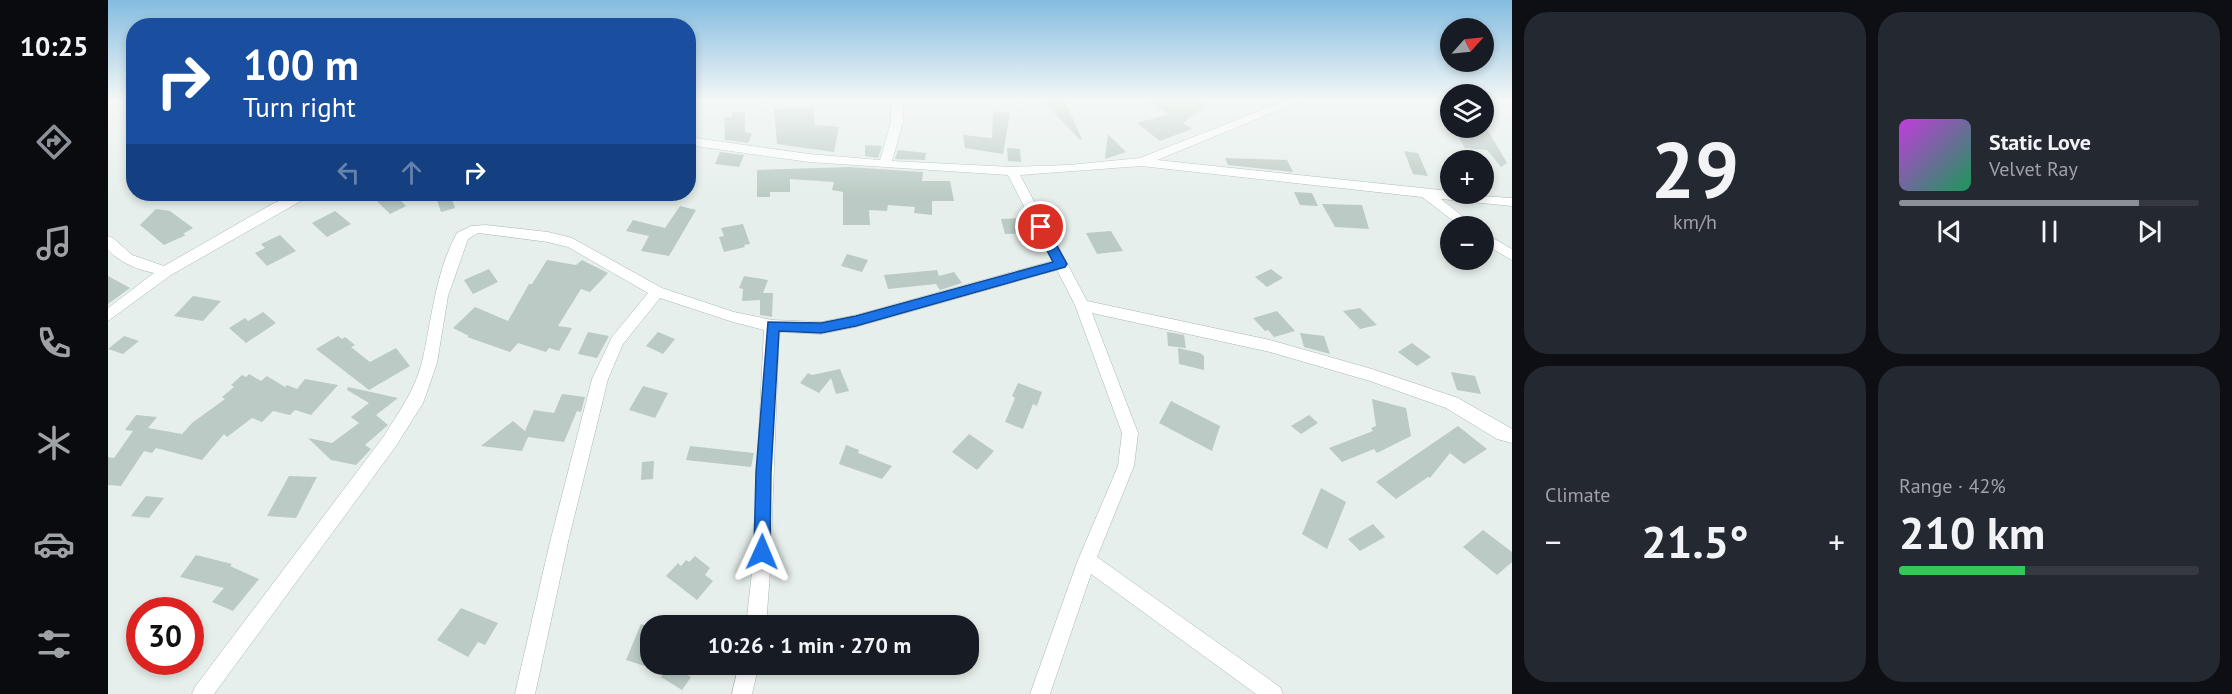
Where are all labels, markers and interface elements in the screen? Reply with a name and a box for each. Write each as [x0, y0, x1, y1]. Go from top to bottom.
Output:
north arrow [1440, 18, 1494, 72]
map controls [1440, 18, 1494, 270]
text: 10:25 [20, 29, 88, 63]
text: 100 m [243, 37, 359, 92]
icon: right [144, 42, 222, 120]
button: layers [1440, 84, 1494, 138]
text: Turn right [243, 90, 356, 124]
text: 29 [1651, 119, 1739, 220]
icon: directions [33, 121, 75, 163]
text: Static Love [1989, 128, 2091, 156]
button: + [1440, 150, 1494, 204]
icon: left [332, 156, 365, 189]
icon: ahead [395, 156, 428, 189]
icon: right [458, 156, 491, 189]
text: Velvet Ray [1989, 156, 2078, 182]
pin [1015, 201, 1066, 252]
text: km/h [1673, 209, 1717, 235]
icon: arrive [1024, 210, 1057, 243]
icon: previous [1933, 215, 1966, 248]
icon: pause [2033, 215, 2066, 248]
icon: next [2133, 215, 2166, 248]
button: − [1440, 216, 1494, 270]
icon: music [33, 222, 75, 264]
icon: phone [33, 322, 75, 364]
icon: climate [33, 422, 75, 464]
text: Range · 42% [1899, 473, 2006, 499]
text: Climate [1545, 482, 1611, 508]
text: 210 km [1899, 503, 2045, 561]
text: 21.5° [1641, 512, 1749, 570]
position arrow [730, 520, 794, 584]
text: − [1545, 520, 1562, 563]
text: + [1828, 520, 1845, 563]
icon: car [33, 523, 75, 565]
speed limit sign: 30 [126, 597, 204, 675]
icon: filters [33, 623, 75, 665]
text: 10:26 · 1 min · 270 m [708, 631, 911, 659]

